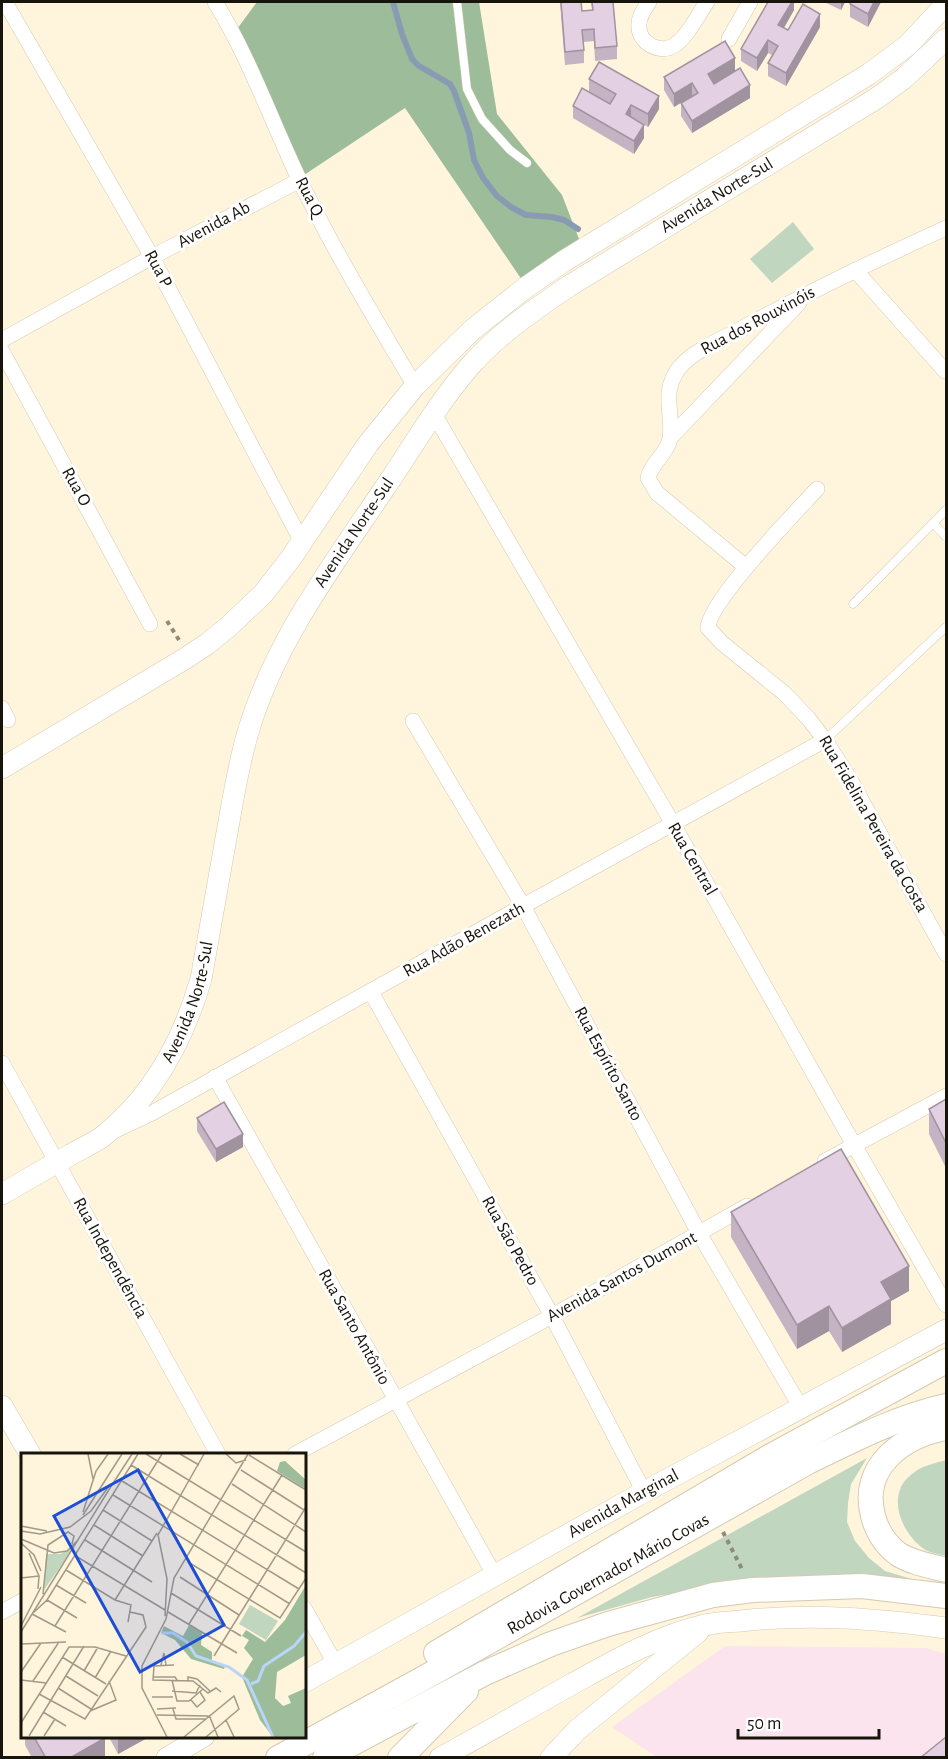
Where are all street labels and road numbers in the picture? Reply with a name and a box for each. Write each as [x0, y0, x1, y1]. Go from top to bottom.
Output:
street label: Avenida Norte-Sul [658, 155, 776, 237]
street label: Rua Q [292, 174, 328, 222]
street label: Avenida Ab [175, 198, 253, 252]
street label: Rua P [141, 247, 175, 291]
street label: Rua dos Rouxinóis [698, 283, 818, 359]
street label: Rua O [58, 464, 94, 510]
street label: Avenida Norte-Sul [311, 475, 398, 591]
street label: Rua Fidelina Pereira da Costa [815, 733, 931, 915]
street label: Rua Central [664, 820, 720, 898]
street label: Rua Adão Benezath [400, 899, 528, 981]
street label: Avenida Norte-Sul [159, 940, 217, 1066]
street label: Rua Espírito Santo [570, 1004, 646, 1124]
street label: Rua São Pedro [478, 1193, 542, 1289]
street label: Rua Independência [69, 1195, 151, 1321]
street label: Avenida Santos Dumont [544, 1228, 700, 1326]
street label: Rua Santo Antônio [315, 1266, 393, 1388]
street label: Avenida Marginal [565, 1466, 682, 1541]
street label: Rodovia Governador Mário Covas [504, 1510, 712, 1638]

